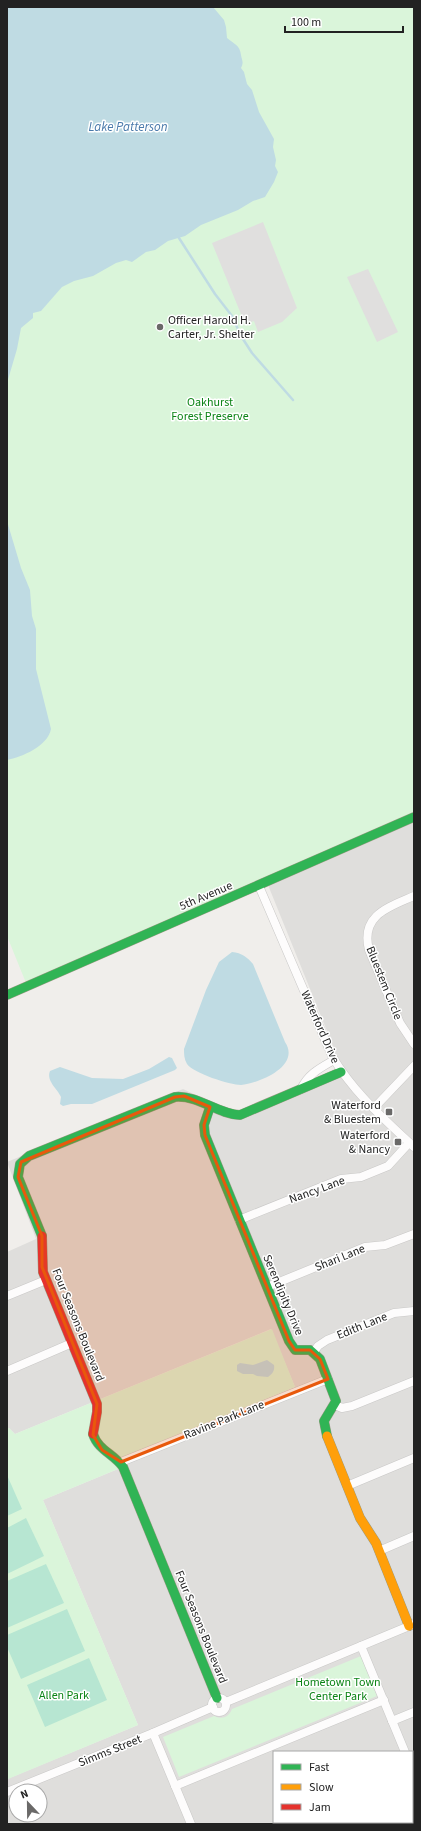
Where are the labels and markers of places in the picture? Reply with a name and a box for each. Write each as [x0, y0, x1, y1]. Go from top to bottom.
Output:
place label: Officer Harold H. Carter, Jr. Shelter [168, 312, 255, 343]
marker: Officer Harold H. Carter, Jr. Shelter [155, 322, 165, 332]
place label: Waterford & Bluestem [324, 1097, 381, 1128]
marker: Waterford & Bluestem [384, 1107, 394, 1117]
place label: Waterford & Nancy [340, 1127, 390, 1158]
marker: Waterford & Nancy [393, 1137, 403, 1147]

